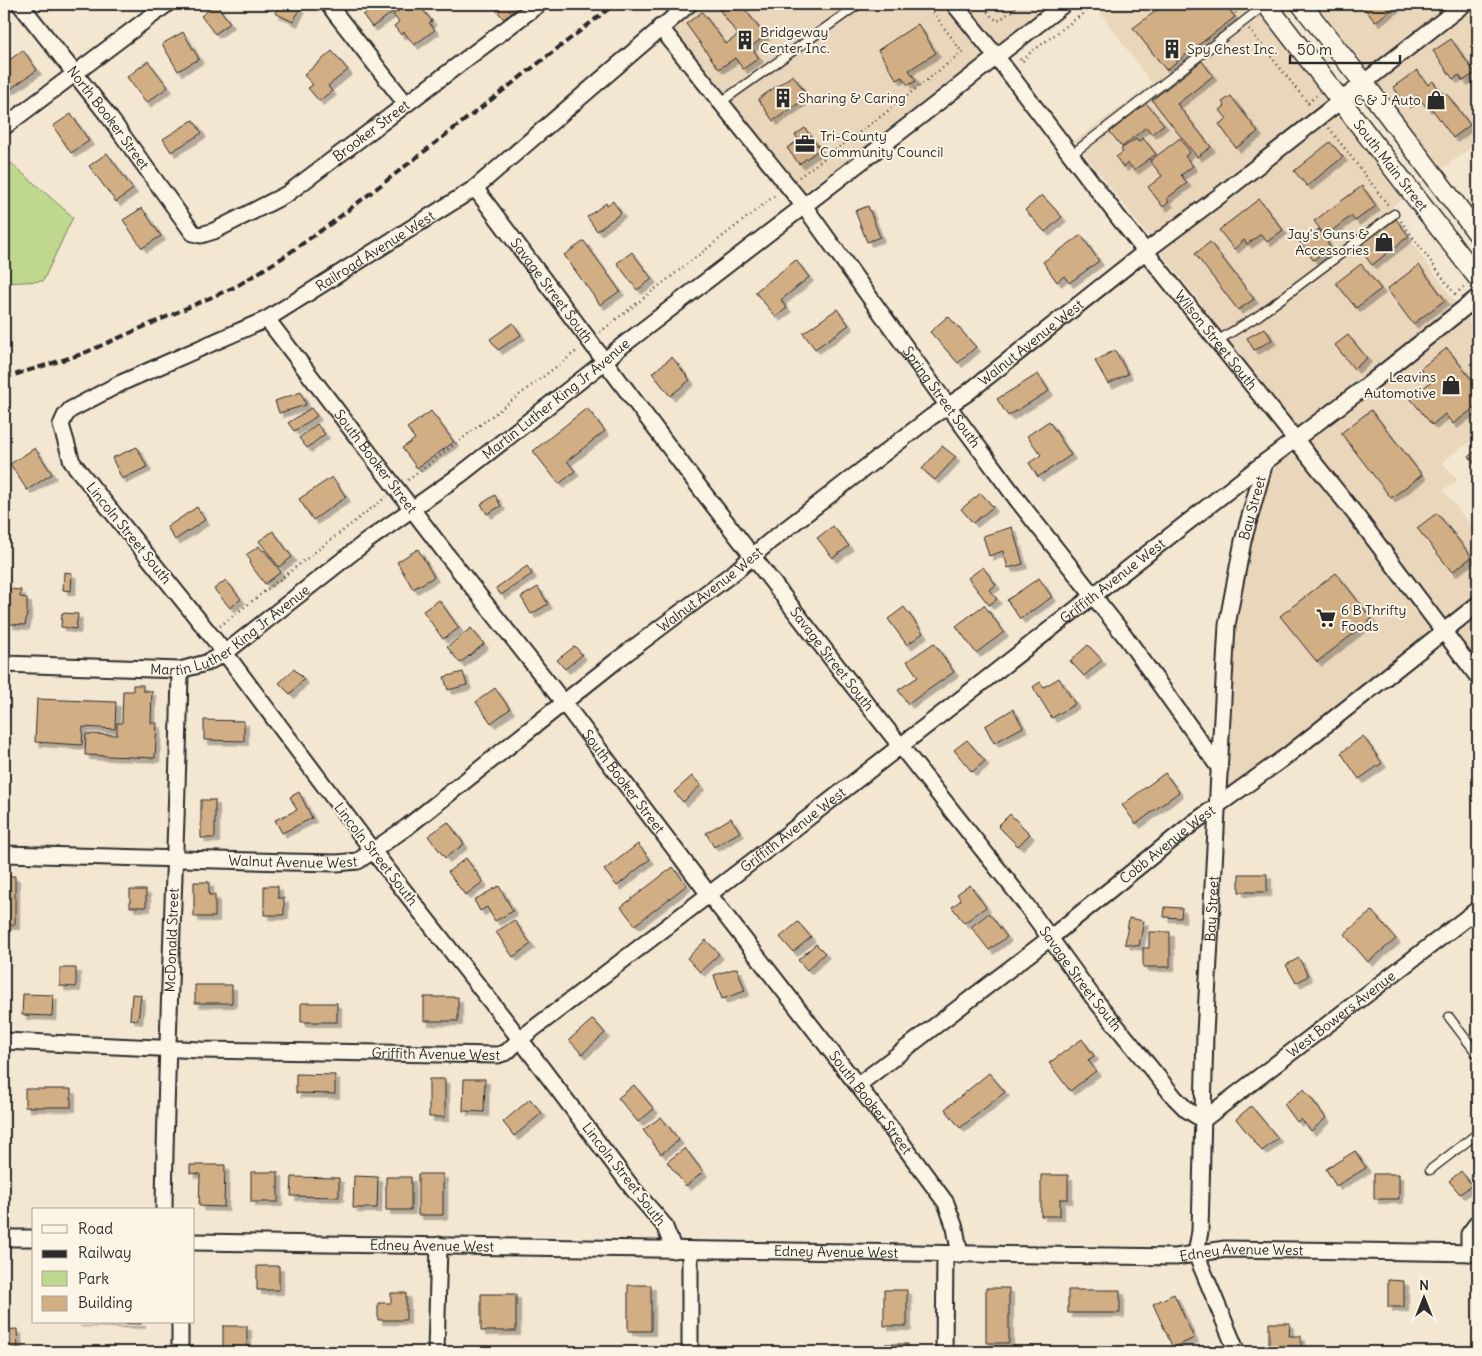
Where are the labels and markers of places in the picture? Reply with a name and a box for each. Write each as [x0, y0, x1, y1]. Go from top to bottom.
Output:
place label: Bridgeway Center Inc. [760, 23, 830, 57]
building icon: Bridgeway Center Inc. [734, 29, 756, 51]
building icon: Spy Chest Inc. [1161, 38, 1183, 60]
place label: Spy Chest Inc. [1187, 40, 1278, 58]
building icon: Sharing & Caring [772, 87, 794, 109]
place label: Sharing & Caring [798, 89, 906, 107]
shop icon: C & J Auto [1425, 89, 1447, 111]
place label: C & J Auto [1354, 91, 1421, 109]
place label: Tri-County Community Council [820, 127, 943, 161]
office icon: Tri-County Community Council [794, 133, 816, 155]
place label: Jay's Guns & Accessories [1287, 225, 1369, 259]
shop icon: Jay's Guns & Accessories [1373, 231, 1395, 253]
place label: Leavins Automotive [1364, 368, 1436, 402]
shop icon: Leavins Automotive [1440, 374, 1462, 396]
place label: 6 B Thrifty Foods [1341, 601, 1406, 635]
supermarket icon: 6 B Thrifty Foods [1315, 607, 1337, 629]

